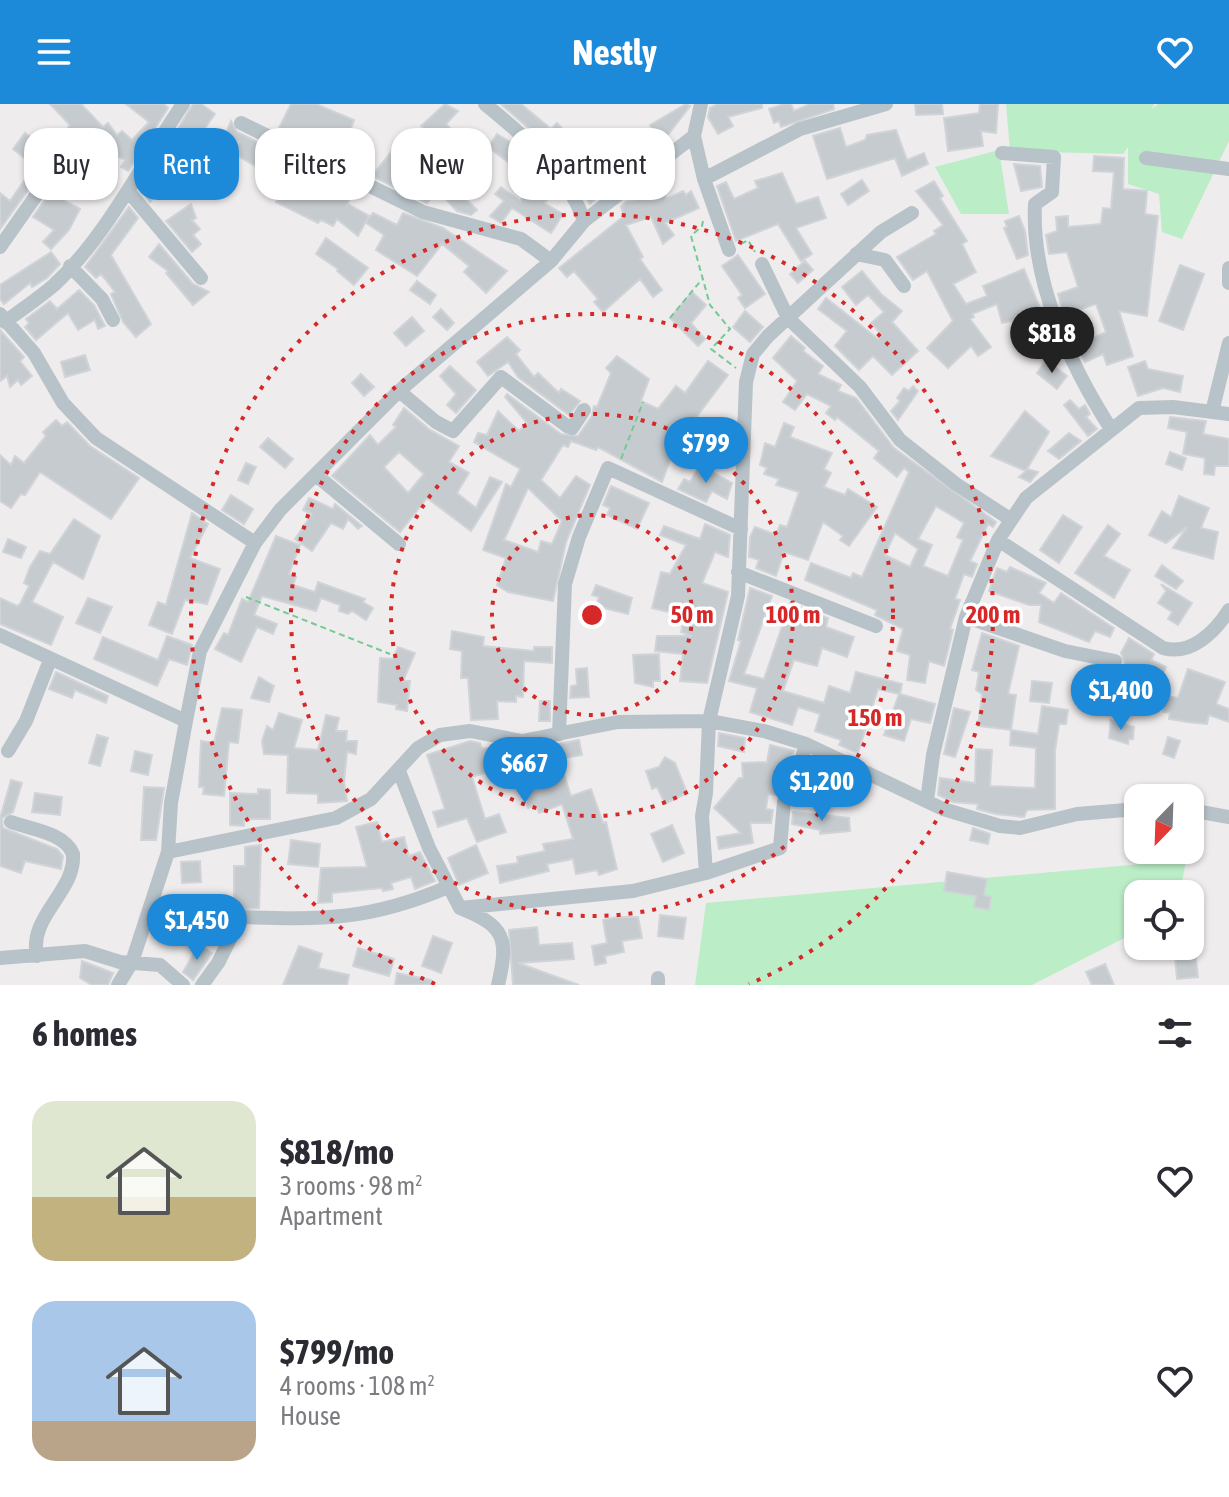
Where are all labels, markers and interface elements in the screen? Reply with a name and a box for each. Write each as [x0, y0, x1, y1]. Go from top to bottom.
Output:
icon: menu [32, 30, 76, 74]
icon: heart [1153, 30, 1197, 74]
text: Nestly [572, 31, 657, 73]
chip: Buy [24, 128, 118, 200]
chip: Rent [134, 128, 239, 200]
chip: Filters [255, 128, 375, 200]
chip: New [391, 128, 492, 200]
chip: Apartment [508, 128, 675, 200]
pin: $818 [1005, 307, 1099, 375]
text: $818 [1028, 318, 1076, 348]
pin: $799 [659, 417, 753, 485]
text: $799 [682, 428, 730, 458]
centre of rings [578, 601, 606, 629]
text: 50 m [670, 601, 714, 628]
text: 100 m [766, 601, 820, 628]
text: 200 m [966, 601, 1020, 628]
pin: $1,400 [1056, 664, 1186, 732]
text: $1,400 [1089, 675, 1153, 705]
text: 150 m [848, 704, 902, 731]
pin: $667 [478, 737, 572, 805]
text: $667 [501, 748, 549, 778]
pin: $1,200 [757, 755, 887, 823]
text: $1,200 [790, 766, 854, 796]
north arrow [1124, 784, 1204, 864]
map controls [1124, 784, 1204, 960]
button: locate [1124, 880, 1204, 960]
pin: $1,450 [132, 894, 262, 962]
text: $1,450 [165, 905, 229, 935]
icon: filters [1153, 1011, 1197, 1055]
text: 6 homes [32, 1014, 137, 1053]
text: $818/mo [280, 1132, 394, 1171]
icon: home [96, 1133, 192, 1229]
icon: heart [1153, 1159, 1197, 1203]
text: 3 rooms · 98 m² [280, 1171, 422, 1201]
text: Apartment [280, 1201, 383, 1231]
text: $799/mo [280, 1332, 394, 1371]
icon: home [96, 1333, 192, 1429]
icon: heart [1153, 1359, 1197, 1403]
text: 4 rooms · 108 m² [280, 1371, 435, 1401]
text: House [280, 1401, 341, 1431]

